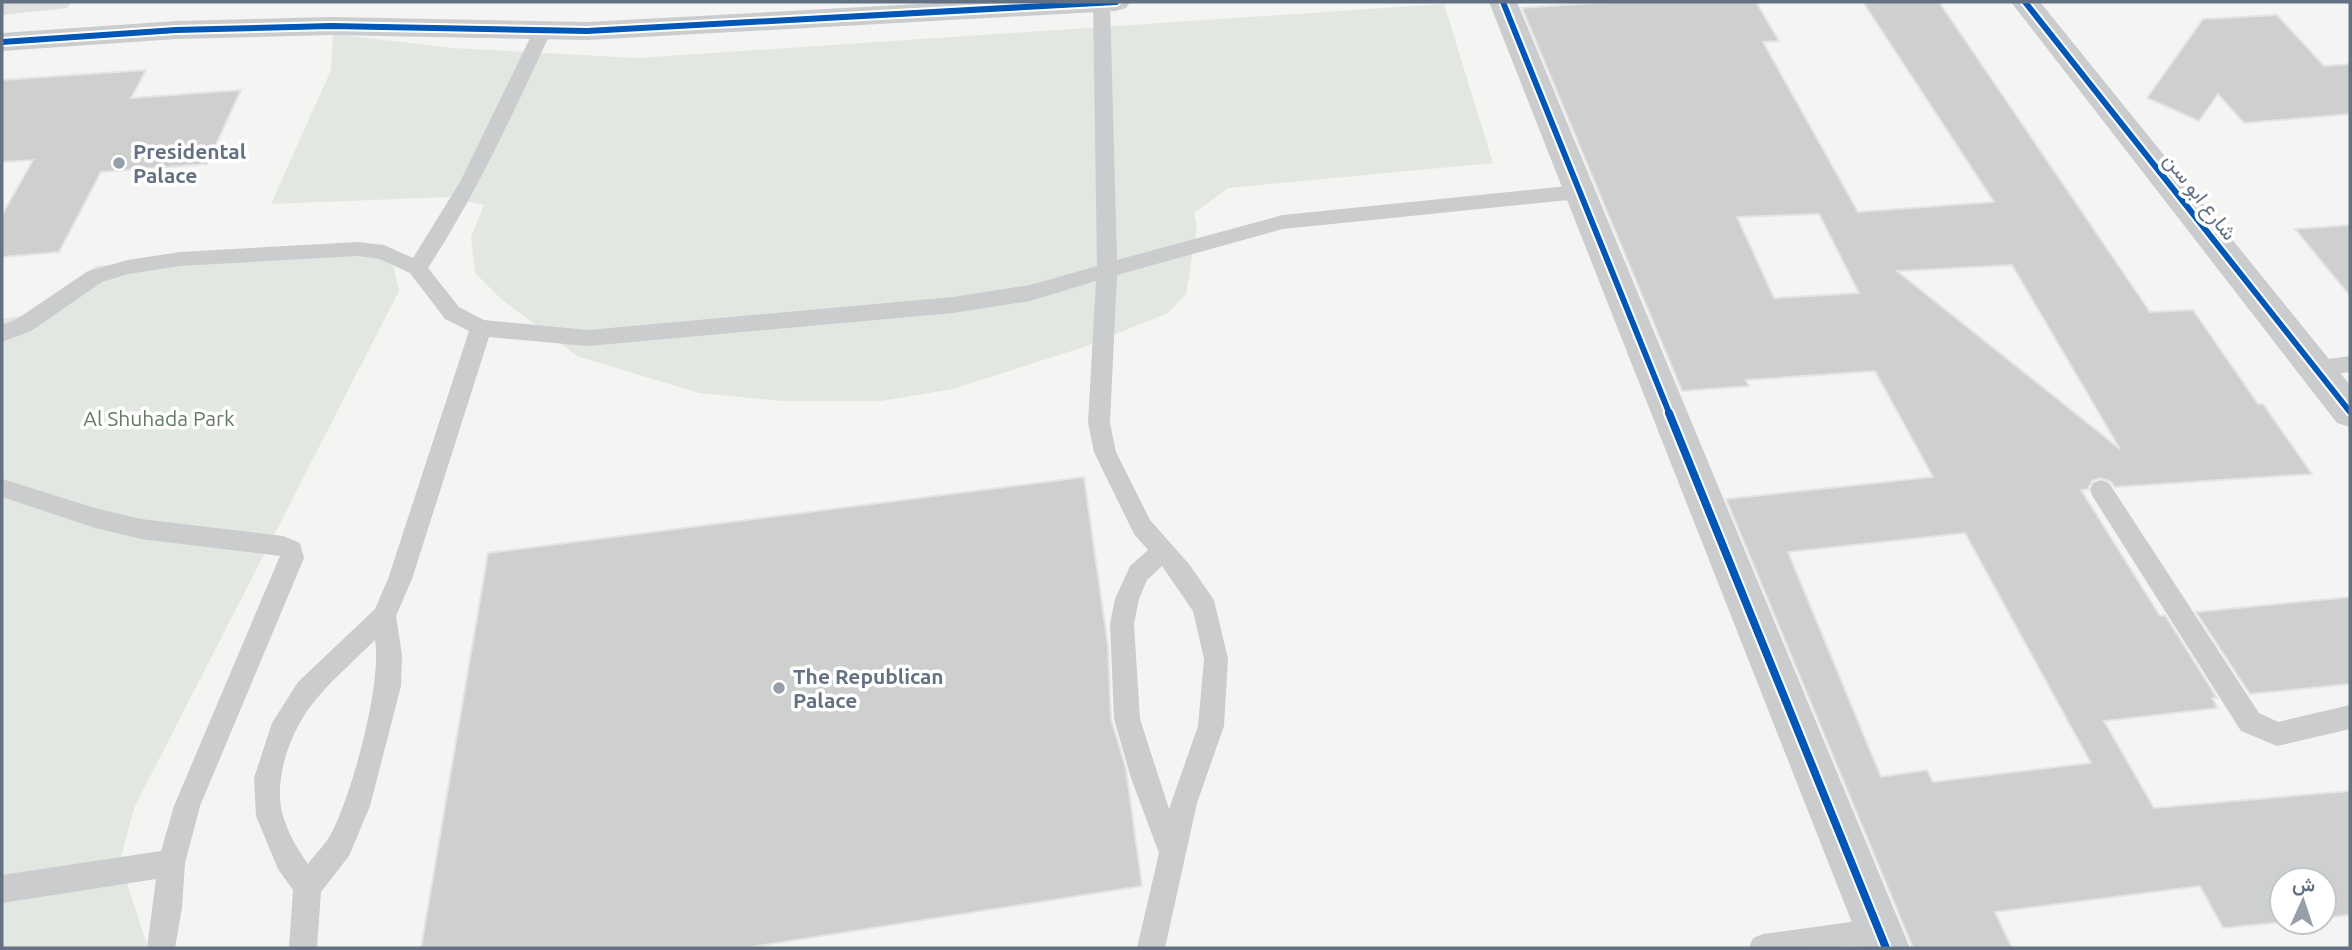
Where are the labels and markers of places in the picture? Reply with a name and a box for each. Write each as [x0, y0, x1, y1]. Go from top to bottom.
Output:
place label: Presidental Palace [133, 139, 246, 187]
marker: Presidental Palace [111, 155, 127, 171]
place label: The Republican Palace [793, 664, 944, 712]
marker: The Republican Palace [771, 680, 787, 696]

